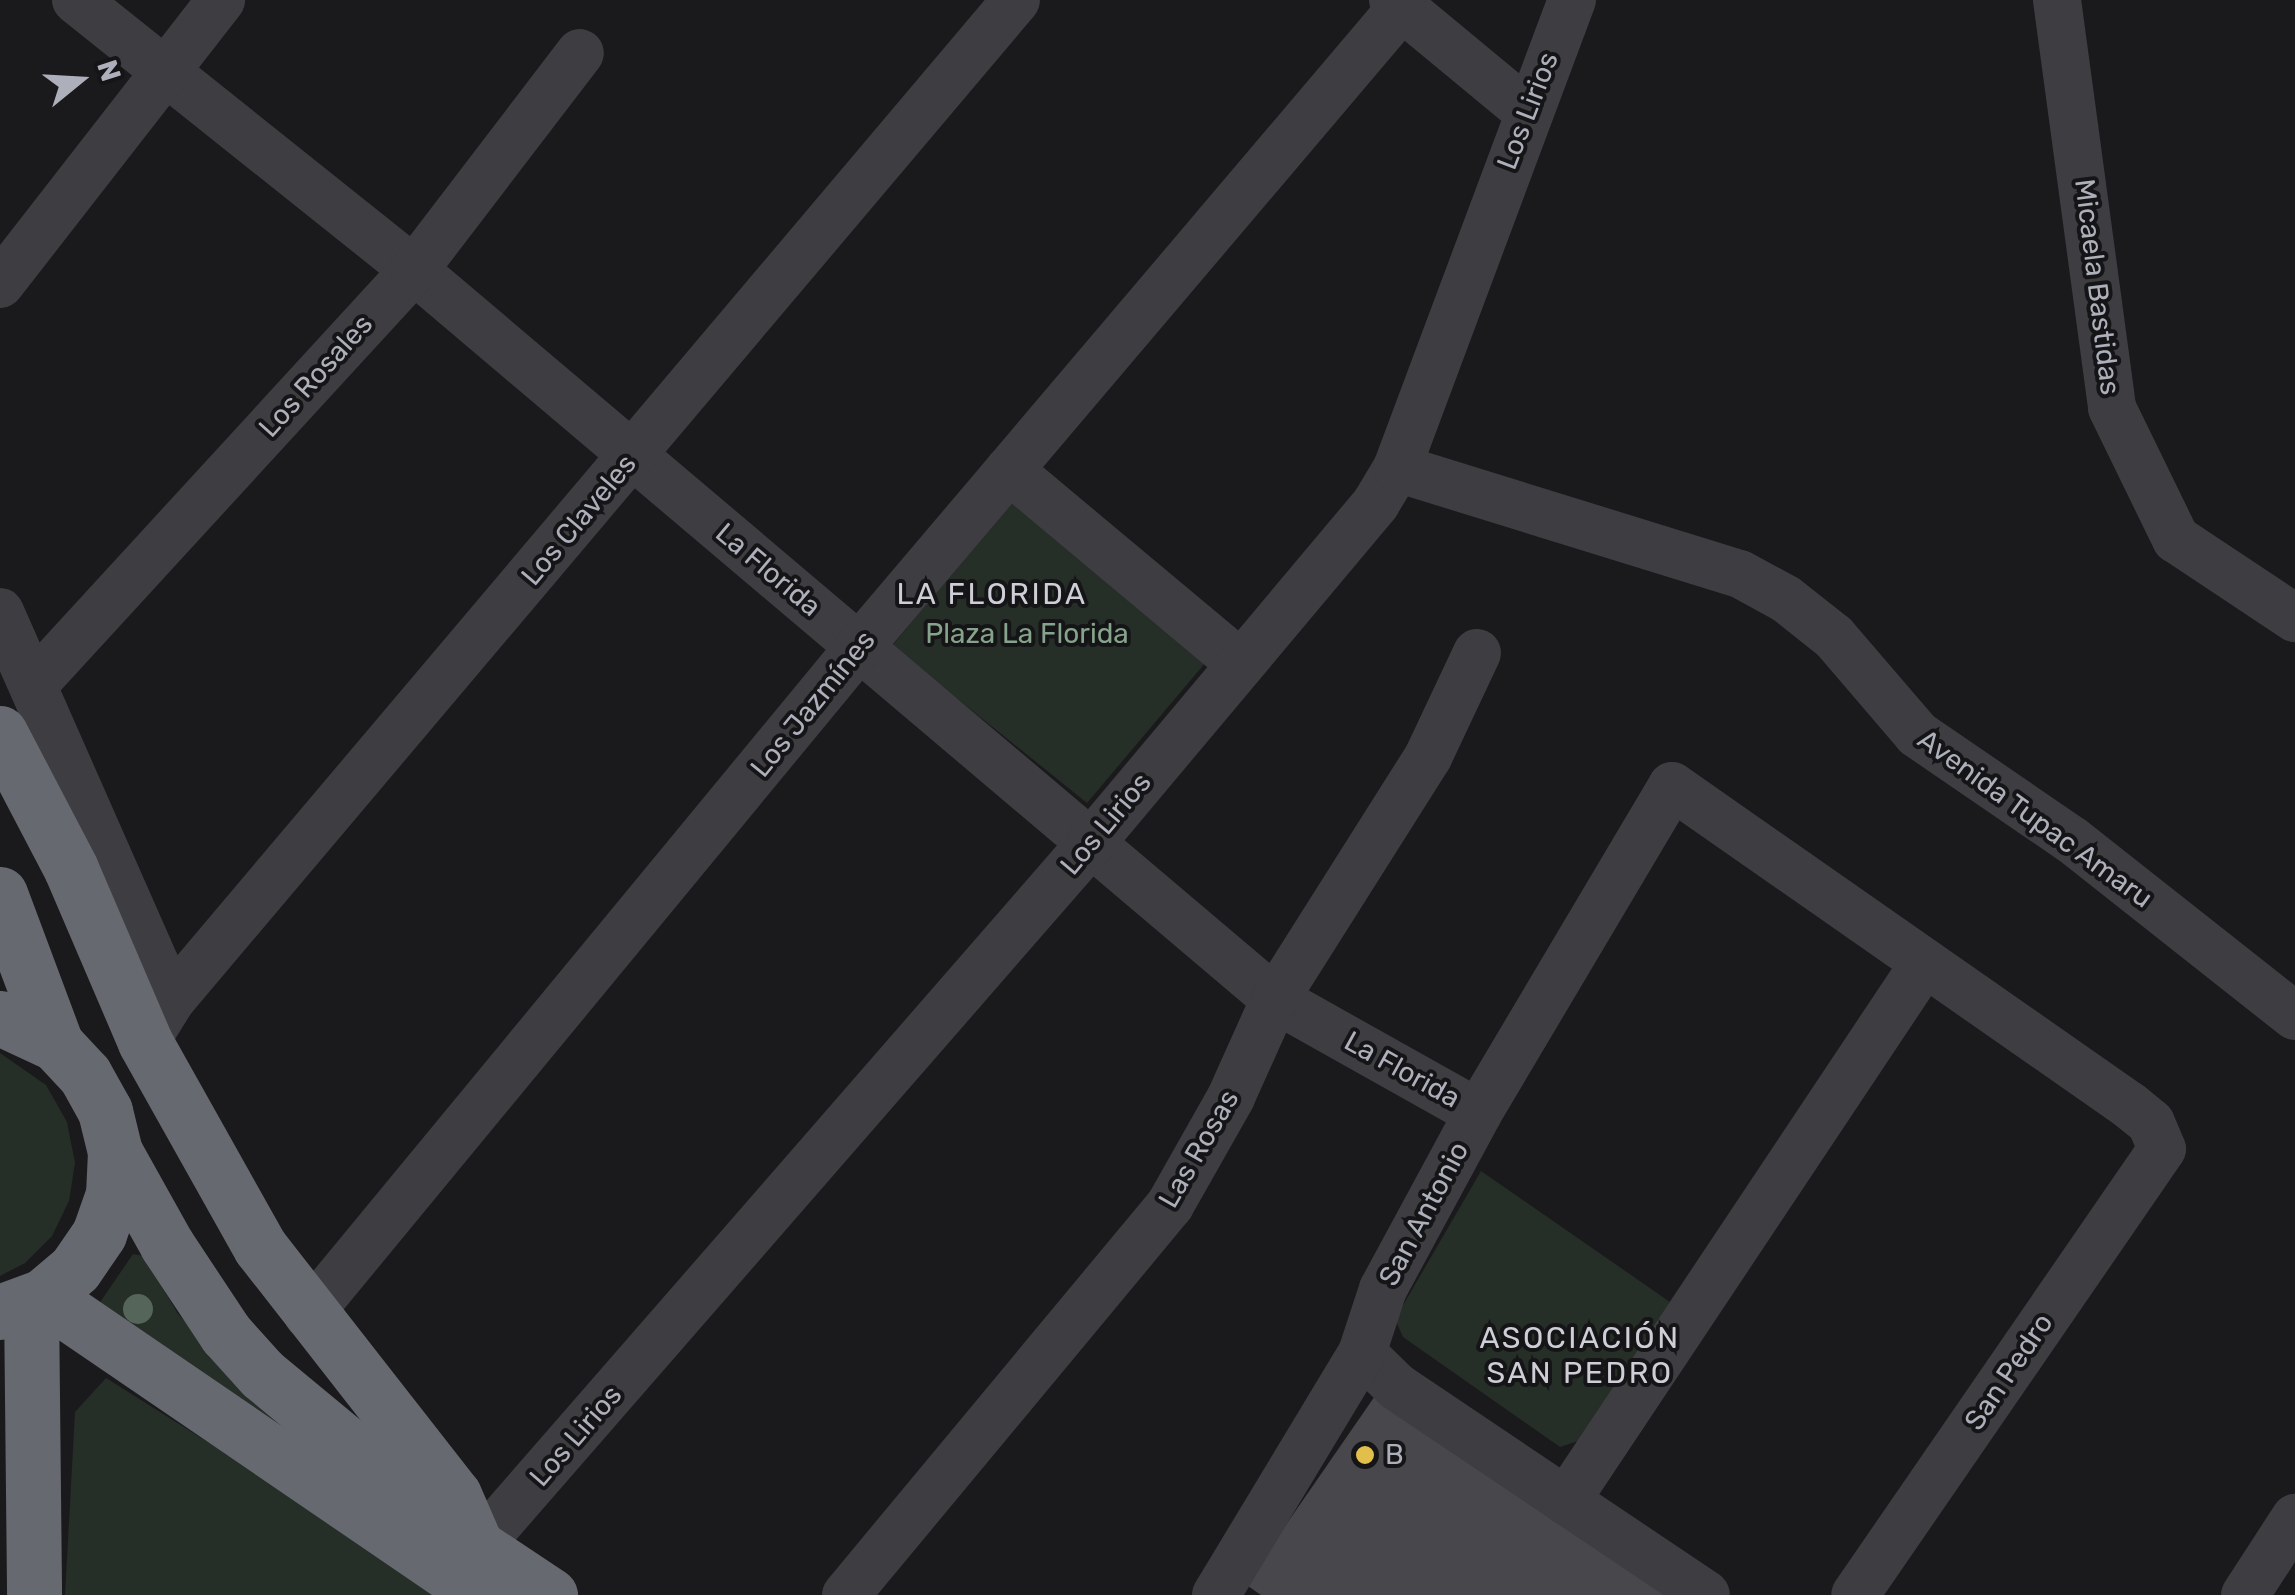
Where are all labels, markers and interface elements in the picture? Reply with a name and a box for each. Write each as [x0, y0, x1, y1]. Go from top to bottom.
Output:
north arrow [30, 30, 130, 130]
street label: Los Lirios [1490, 48, 1566, 174]
text: N [90, 56, 128, 85]
street label: Micaela Bastidas [2067, 177, 2127, 397]
street label: Los Rosales [252, 308, 380, 444]
street label: Los Claveles [514, 448, 644, 592]
street label: La Florida [709, 516, 827, 624]
district label: LA FLORIDA [896, 576, 1088, 612]
park label: Plaza La Florida [925, 617, 1129, 651]
street label: Los Jazmínes [744, 624, 882, 784]
street label: Avenida Tupac Amaru [1911, 722, 2159, 916]
street label: Los Lirios [1054, 766, 1158, 882]
street label: La Florida [1338, 1025, 1466, 1115]
street label: Las Rosas [1152, 1084, 1246, 1214]
street label: San Antonio [1372, 1136, 1476, 1292]
street label: San Pedro [1958, 1307, 2060, 1437]
district label: ASOCIACIÓN SAN PEDRO [1480, 1320, 1680, 1390]
street label: Los Lirios [523, 1379, 629, 1493]
place label: B [1385, 1438, 1404, 1472]
marker: B [1354, 1444, 1376, 1466]

